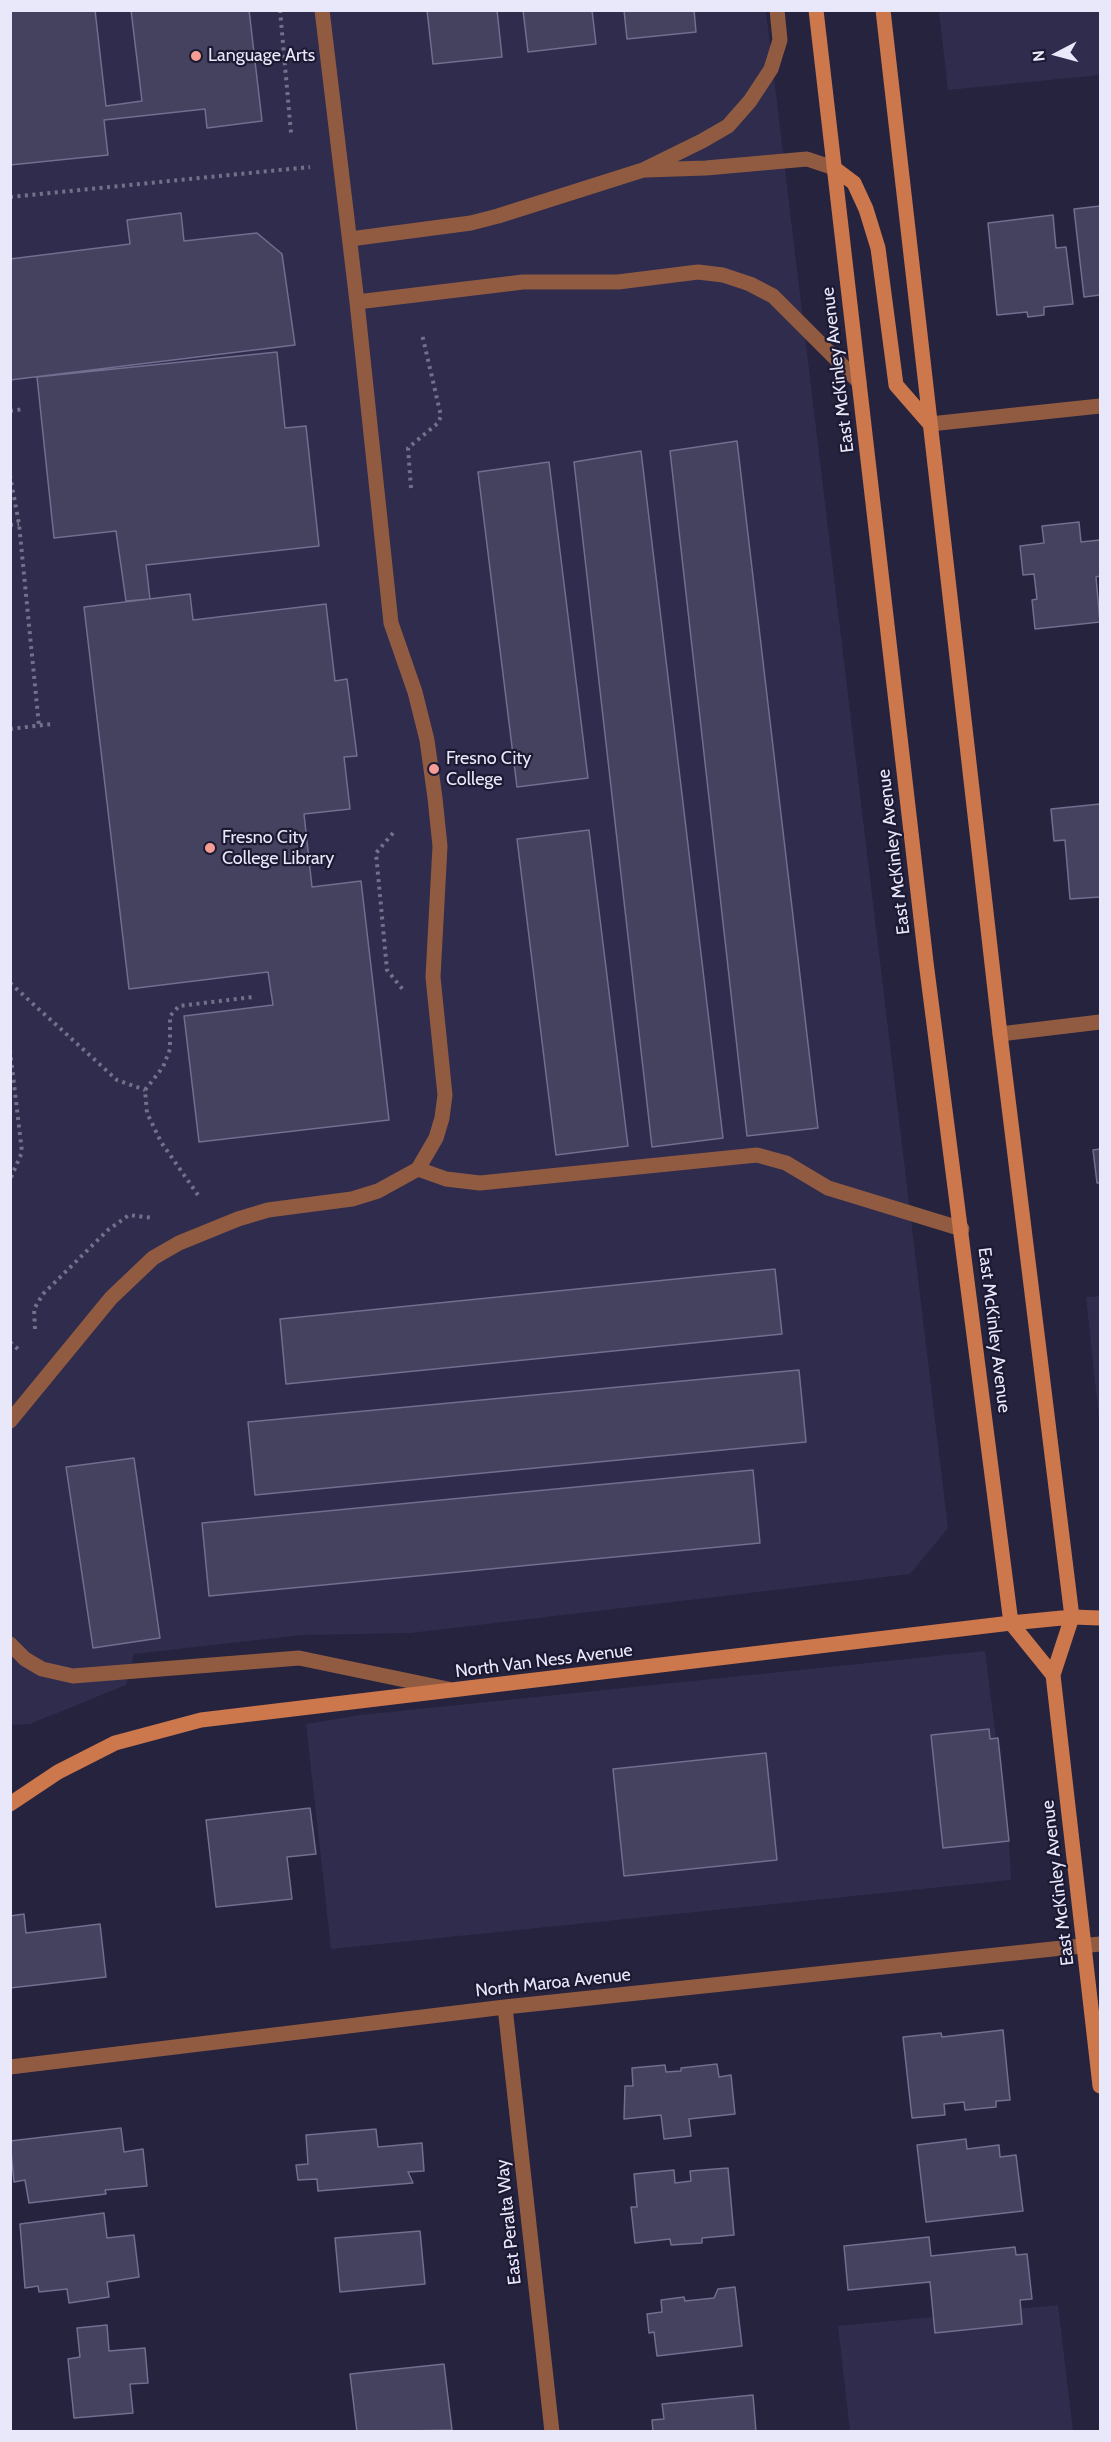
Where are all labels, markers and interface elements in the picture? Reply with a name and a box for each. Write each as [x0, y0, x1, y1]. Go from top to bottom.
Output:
north arrow [1027, 24, 1087, 84]
place label: Language Arts [208, 45, 315, 67]
marker: Language Arts [189, 49, 203, 63]
text: N [1029, 49, 1049, 63]
street label: East McKinley Avenue [817, 286, 859, 454]
place label: Fresno City College [446, 748, 531, 790]
marker: Fresno City College [427, 762, 441, 776]
street label: East McKinley Avenue [873, 768, 915, 936]
place label: Fresno City College Library [222, 827, 334, 870]
marker: Fresno City College Library [203, 841, 217, 855]
street label: East McKinley Avenue [973, 1246, 1015, 1414]
street label: North Van Ness Avenue [454, 1639, 634, 1683]
street label: East McKinley Avenue [1037, 1799, 1079, 1967]
street label: North Maroa Avenue [474, 1964, 632, 2002]
street label: East Peralta Way [492, 2158, 526, 2286]

